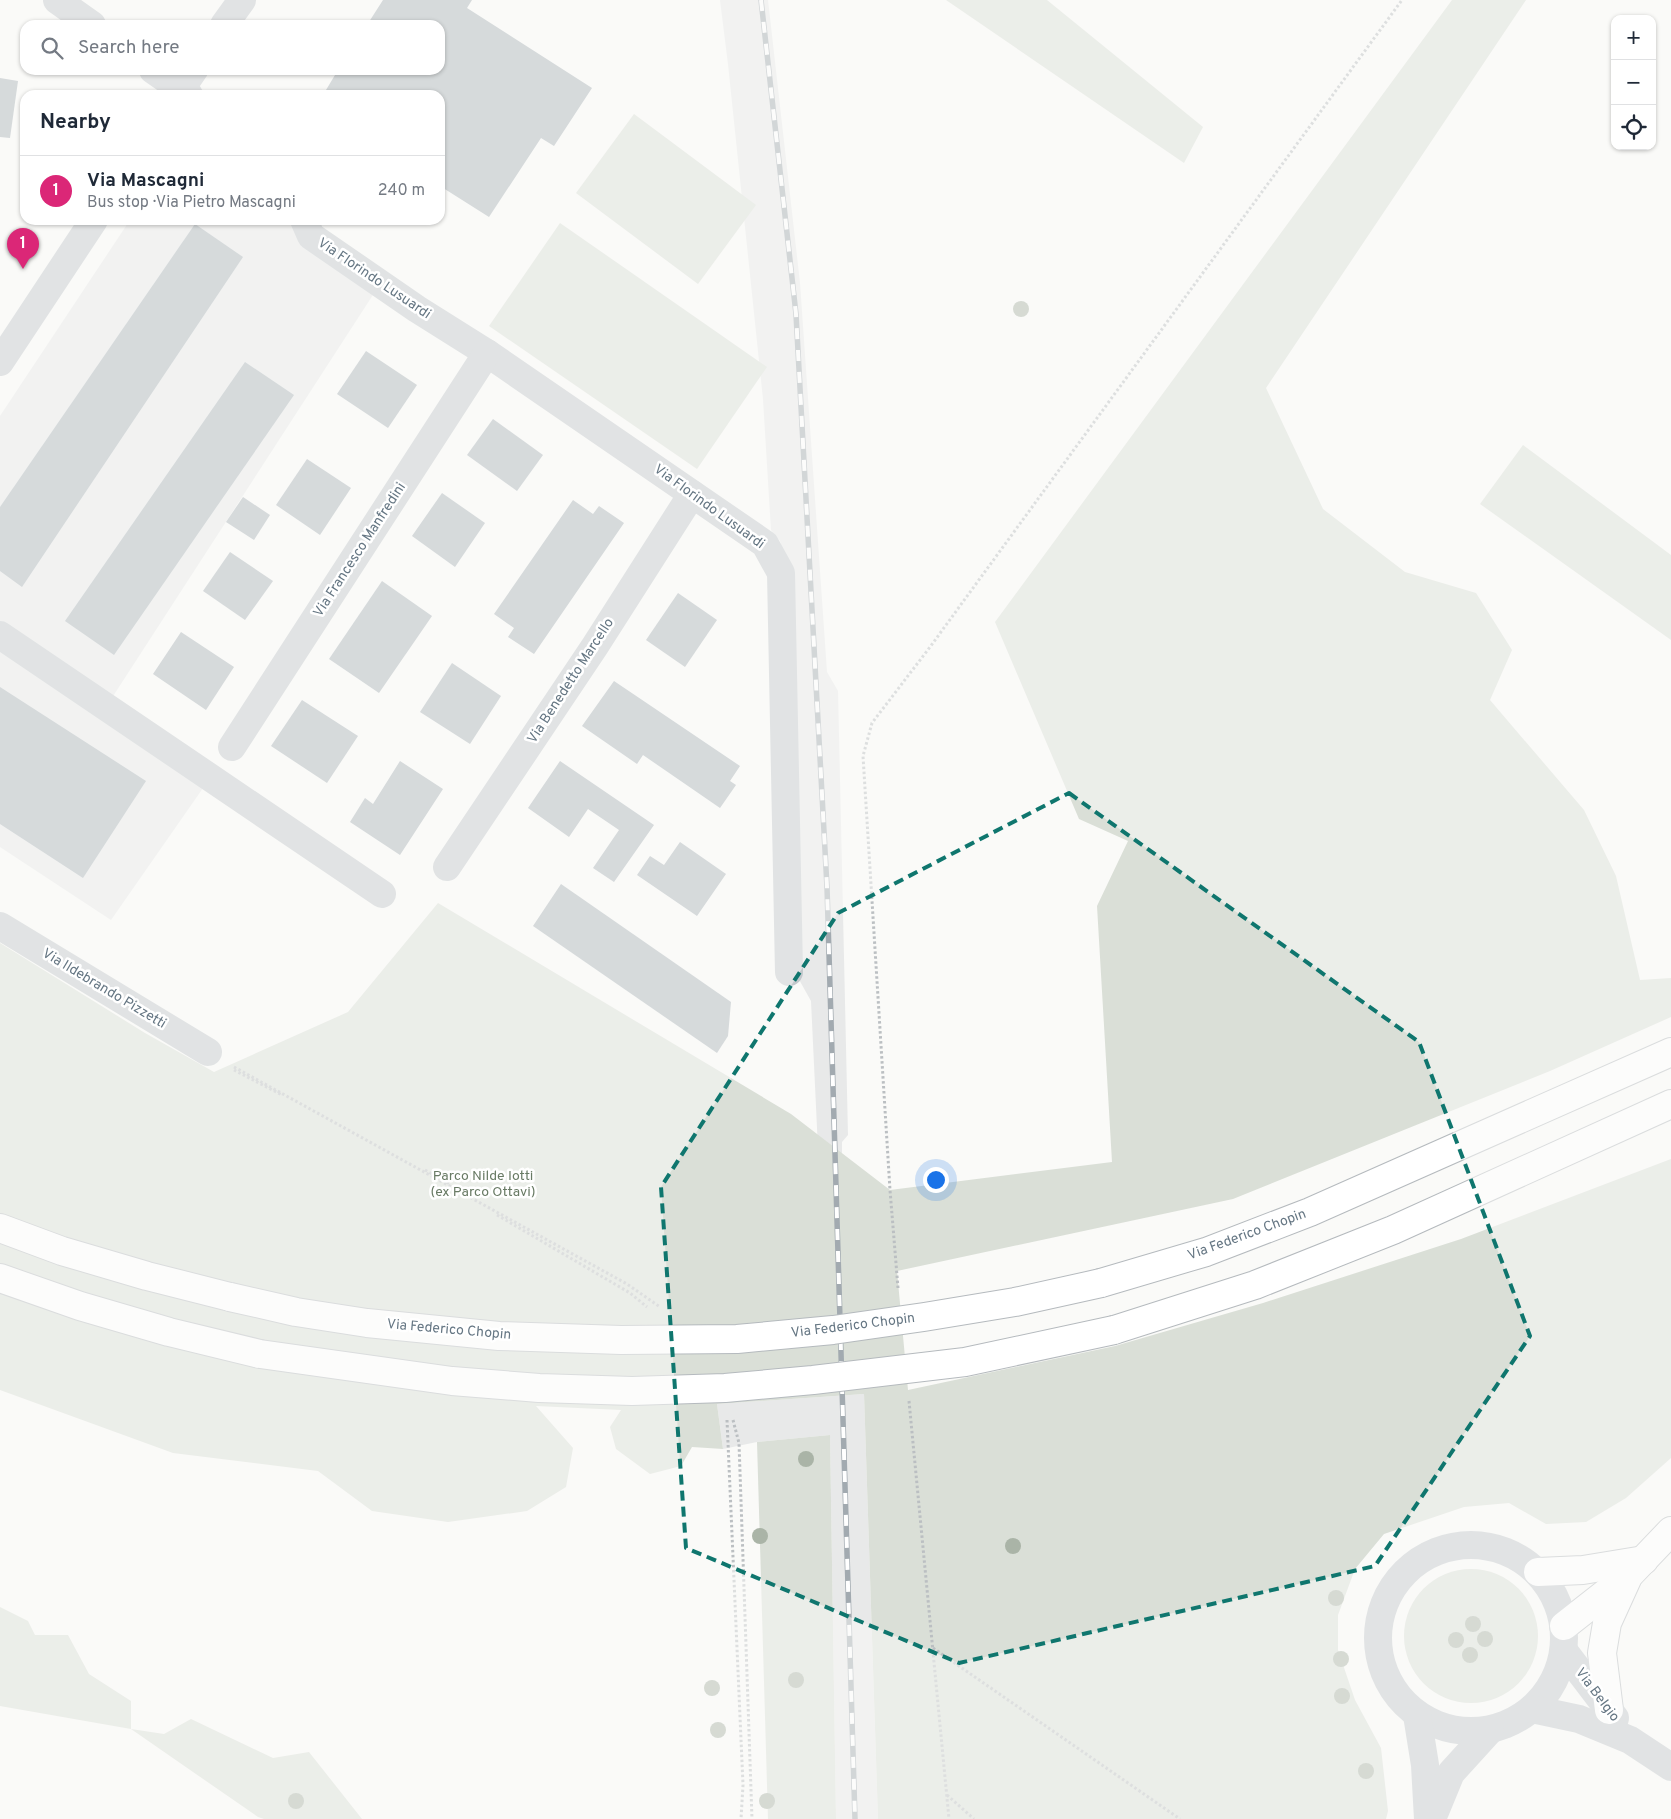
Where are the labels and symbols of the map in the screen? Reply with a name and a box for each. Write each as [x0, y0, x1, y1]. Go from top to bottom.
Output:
pin: 1 [7, 228, 39, 269]
street label: Via Florindo Lusuardi [314, 235, 434, 323]
street label: Via Florindo Lusuardi [650, 461, 768, 553]
street label: Via Francesco Manfredini [310, 480, 410, 620]
street label: Via Benedetto Marcello [524, 615, 618, 747]
street label: Via Ildebrando Pizzetti [39, 945, 169, 1033]
your location [923, 1167, 949, 1193]
park label: Parco Nilde Iotti (ex Parco Ottavi) [430, 1168, 536, 1201]
street label: Via Federico Chopin [1185, 1206, 1309, 1264]
street label: Via Federico Chopin [790, 1310, 916, 1342]
street label: Via Federico Chopin [386, 1316, 512, 1344]
street label: Via Belgio [1571, 1665, 1623, 1725]

